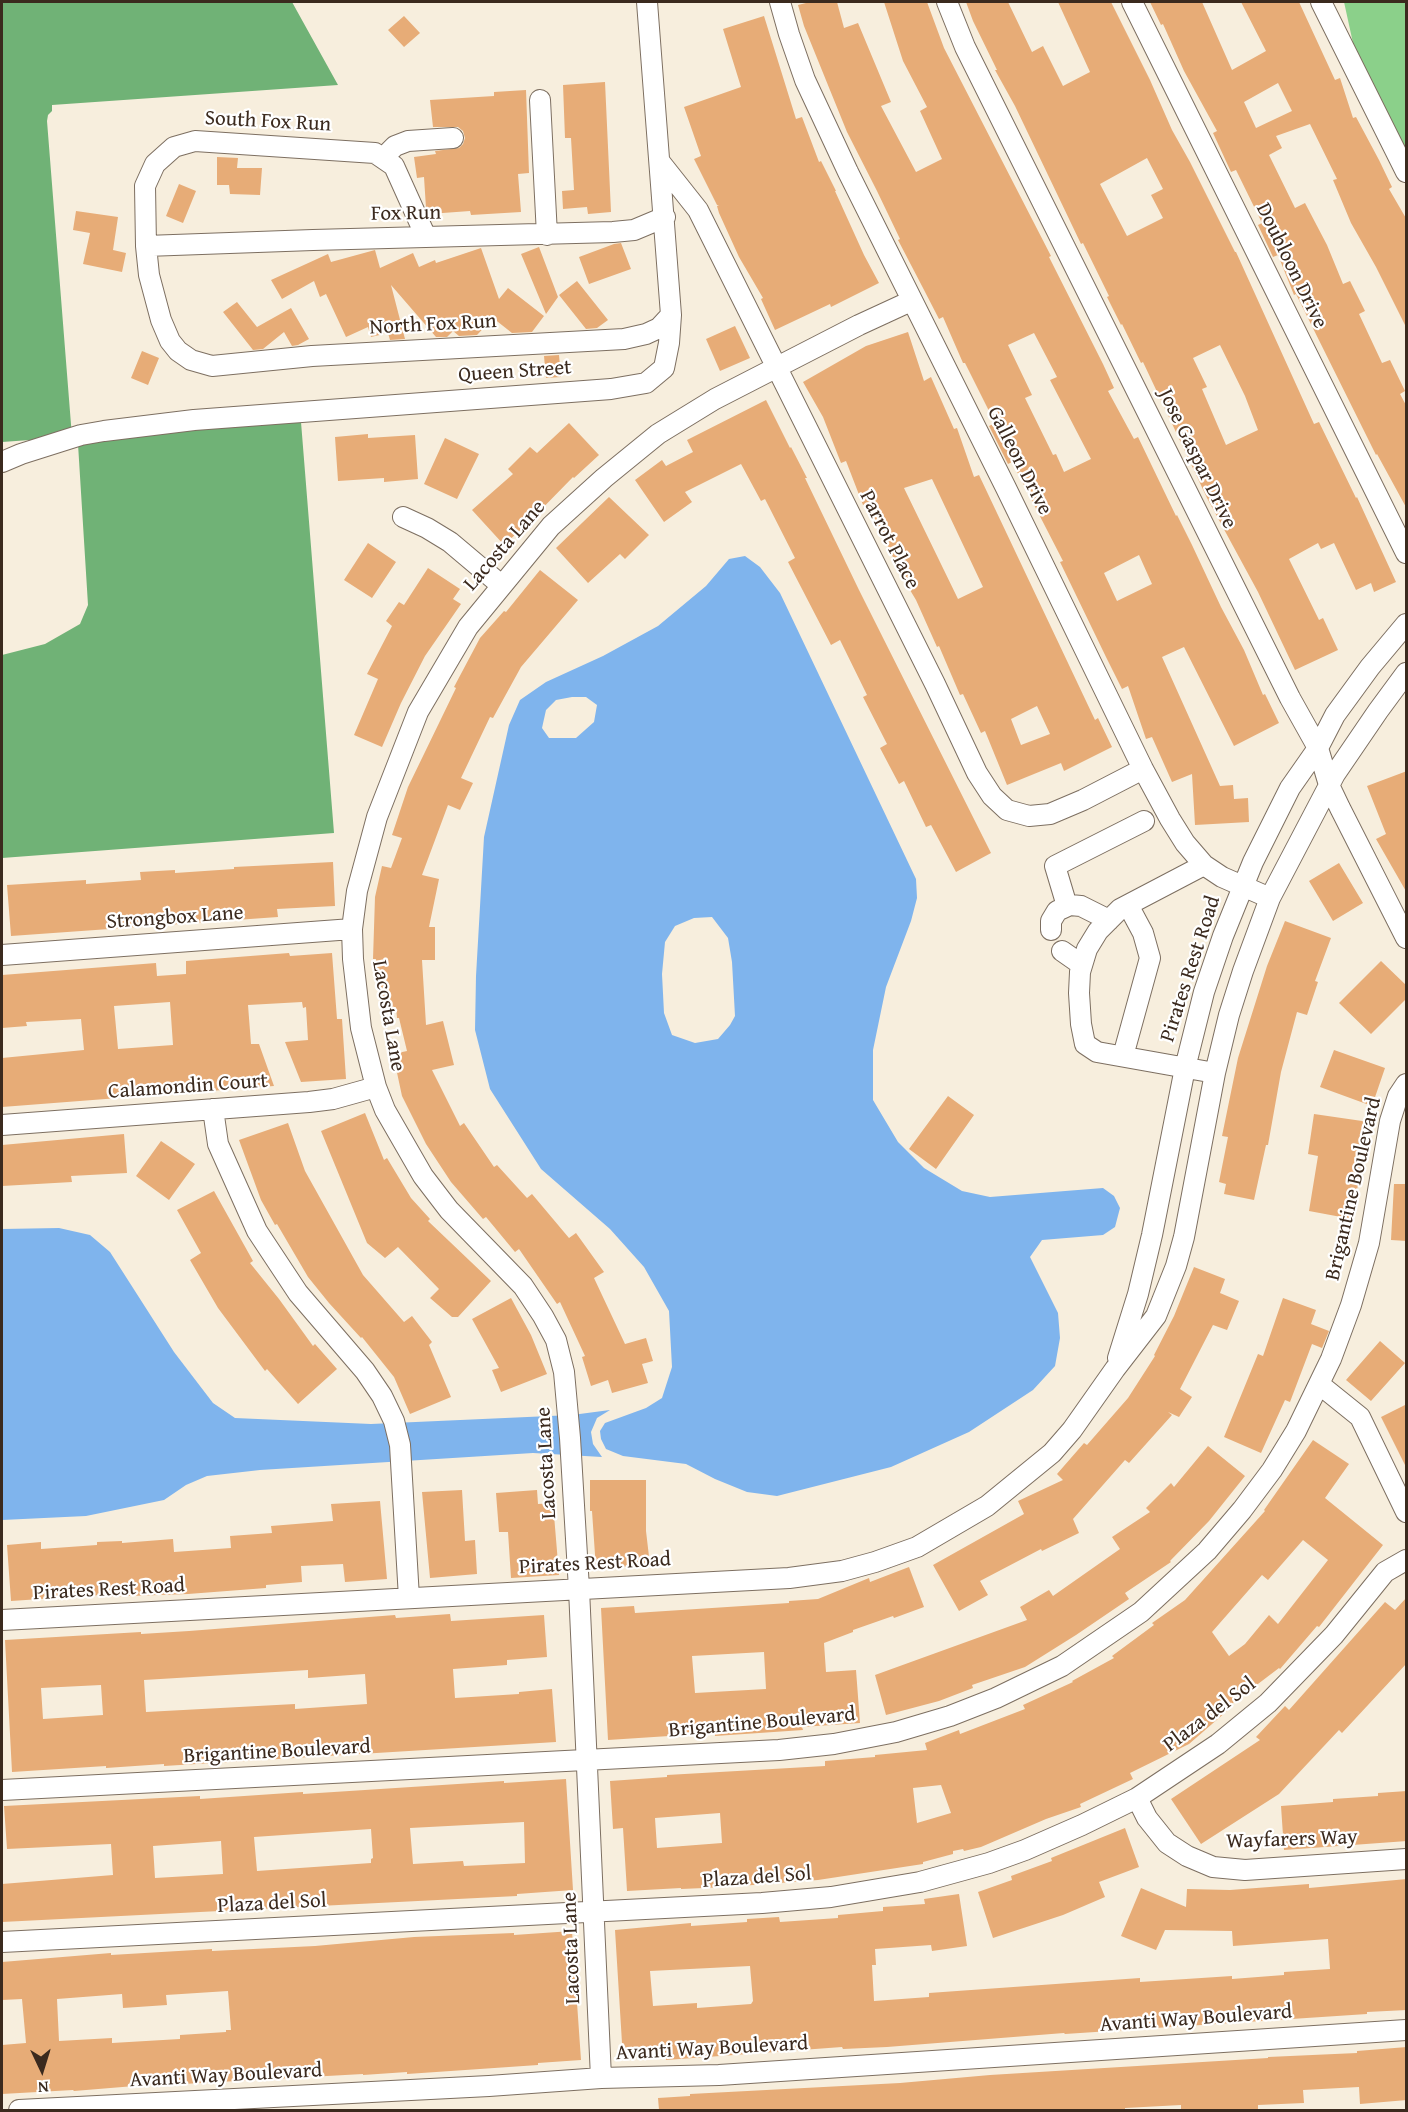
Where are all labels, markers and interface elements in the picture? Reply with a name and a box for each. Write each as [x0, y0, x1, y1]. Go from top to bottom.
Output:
street label: South Fox Run [204, 106, 332, 138]
street label: Doubloon Drive [1250, 199, 1332, 333]
street label: Fox Run [371, 201, 441, 227]
street label: North Fox Run [369, 309, 497, 341]
street label: Queen Street [458, 355, 572, 389]
street label: Jose Gaspar Drive [1152, 385, 1242, 533]
street label: Galleon Drive [981, 403, 1057, 519]
street label: Parrot Place [853, 487, 925, 593]
street label: Lacosta Lane [459, 495, 551, 597]
street label: Pirates Rest Road [1156, 893, 1226, 1045]
street label: Strongbox Lane [106, 901, 244, 935]
street label: Lacosta Lane [366, 959, 410, 1073]
street label: Calamondin Court [107, 1069, 269, 1105]
street label: Brigantine Boulevard [1321, 1095, 1387, 1283]
street label: Lacosta Lane [531, 1406, 563, 1520]
street label: Pirates Rest Road [518, 1547, 672, 1581]
street label: Pirates Rest Road [32, 1573, 186, 1607]
street label: Plaza del Sol [1159, 1672, 1261, 1758]
street label: Brigantine Boulevard [667, 1702, 857, 1744]
street label: Brigantine Boulevard [183, 1735, 371, 1769]
street label: Wayfarers Way [1226, 1825, 1358, 1855]
street label: Plaza del Sol [702, 1862, 812, 1894]
street label: Plaza del Sol [217, 1889, 327, 1919]
street label: Lacosta Lane [557, 1891, 587, 2005]
street label: Avanti Way Boulevard [1099, 2000, 1293, 2038]
street label: Avanti Way Boulevard [615, 2031, 809, 2067]
north arrow [12, 2040, 72, 2100]
street label: Avanti Way Boulevard [129, 2058, 323, 2094]
text: N [37, 2076, 49, 2100]

